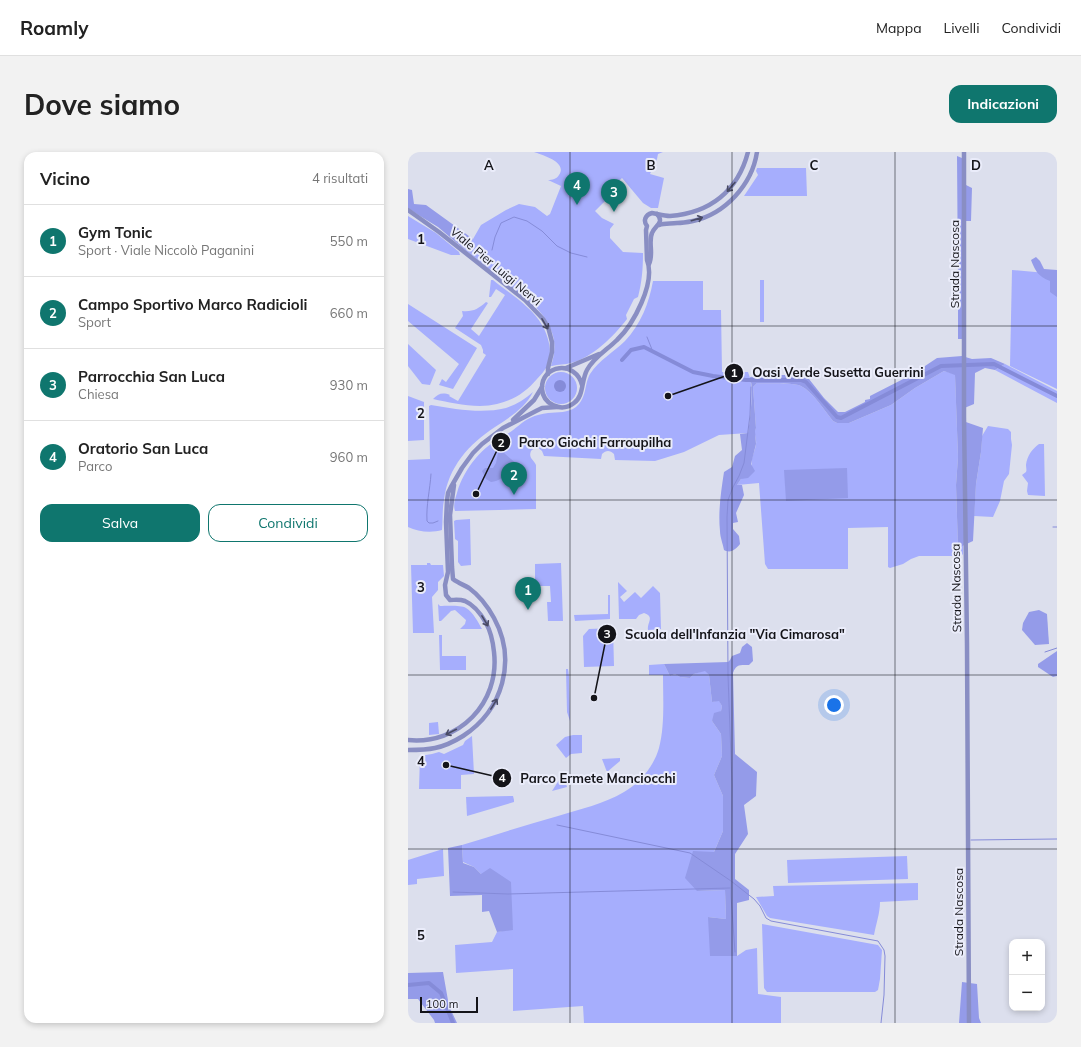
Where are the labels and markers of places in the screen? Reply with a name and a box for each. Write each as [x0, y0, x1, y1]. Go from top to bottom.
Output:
pin: 4 [564, 172, 590, 205]
pin: 3 [601, 179, 627, 212]
callout: Oasi Verde Susetta Guerrini [724, 360, 932, 385]
callout: Parco Giochi Farroupilha [491, 430, 679, 455]
pin: 2 [501, 462, 527, 495]
pin: 1 [515, 577, 541, 610]
callout: Scuola dell'Infanzia "Via Cimarosa" [597, 622, 853, 647]
callout: Parco Ermete Manciocchi [492, 766, 683, 791]

